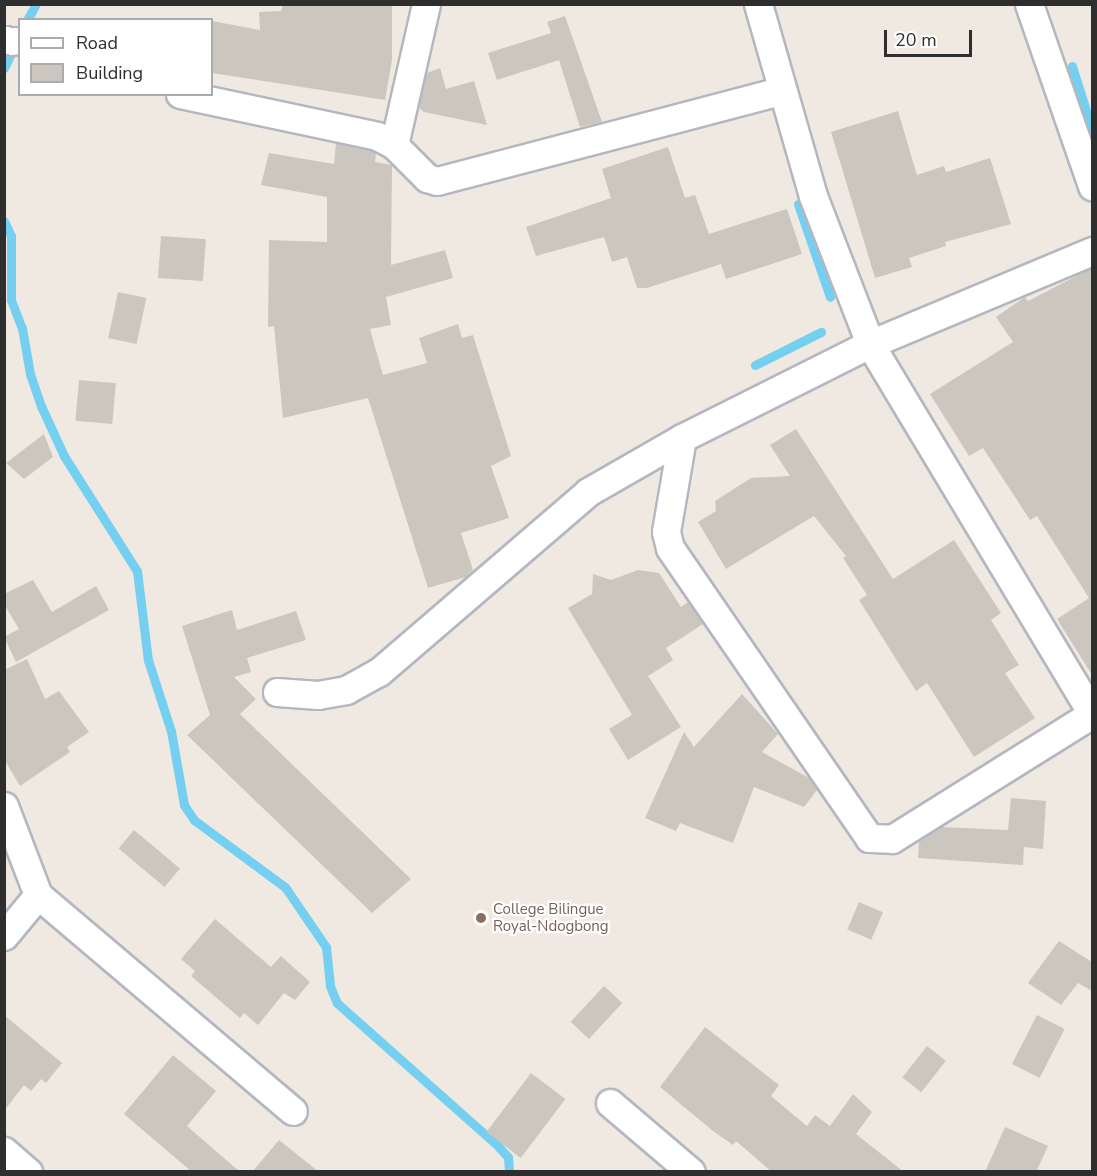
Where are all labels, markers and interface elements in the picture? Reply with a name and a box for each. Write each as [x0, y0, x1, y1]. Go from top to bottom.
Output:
legend [18, 18, 213, 96]
scale bar [887, 18, 976, 56]
text: 20 m [895, 28, 937, 52]
text: Road [76, 31, 118, 55]
text: Building [76, 61, 143, 85]
place label: College Bilingue Royal-Ndogbong [493, 900, 609, 935]
marker: College Bilingue Royal-Ndogbong [474, 911, 488, 925]

